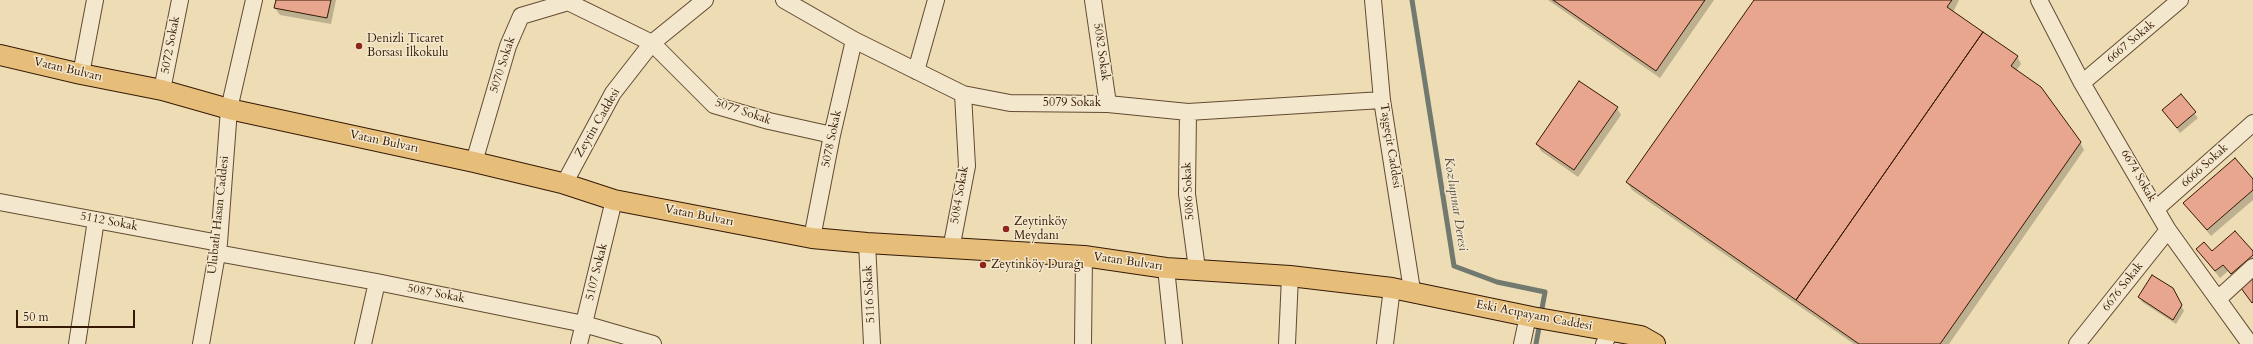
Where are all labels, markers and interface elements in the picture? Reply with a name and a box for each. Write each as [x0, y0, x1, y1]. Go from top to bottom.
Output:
street label: 5072 Sokak [158, 15, 184, 75]
street label: 6667 Sokak [2104, 18, 2158, 66]
street label: 5082 Sokak [1090, 22, 1112, 82]
place label: Denizli Ticaret Borsası İlkokulu [367, 32, 449, 60]
street label: 5070 Sokak [487, 35, 519, 95]
marker: Denizli Ticaret Borsası İlkokulu [354, 41, 364, 51]
street label: Vatan Bulvarı [32, 55, 104, 85]
street label: Zeytin Caddesi [572, 86, 624, 160]
street label: 5077 Sokak [713, 96, 773, 128]
street label: 5079 Sokak [1043, 96, 1101, 110]
street label: Taşgeçit Caddesi [1376, 102, 1404, 190]
street label: 5078 Sokak [819, 109, 845, 169]
street label: Vatan Bulvarı [348, 128, 420, 156]
street label: 6666 Sokak [2179, 141, 2231, 191]
street label: 6674 Sokak [2117, 147, 2159, 205]
street label: Ulubatlı Hasan Caddesi [206, 155, 232, 275]
water label: Kozlupınar Deresi [1440, 156, 1470, 252]
street label: 5086 Sokak [1180, 161, 1198, 221]
street label: 5084 Sokak [948, 165, 972, 225]
street label: Vatan Bulvarı [663, 202, 735, 230]
street label: 5112 Sokak [79, 209, 139, 235]
place label: Zeytinköy Meydanı [1014, 215, 1068, 243]
marker: Zeytinköy Meydanı [1001, 224, 1011, 234]
street label: 5107 Sokak [583, 242, 611, 302]
street label: Vatan Bulvarı [1092, 250, 1164, 274]
place label: Zeytinköy Durağı [991, 258, 1084, 272]
marker: Zeytinköy Durağı [978, 260, 988, 270]
street label: 6676 Sokak [2099, 260, 2147, 314]
street label: 5116 Sokak [861, 264, 879, 324]
street label: 5087 Sokak [406, 281, 466, 307]
street label: Eski Acıpayam Caddesi [1475, 298, 1593, 334]
scale bar [18, 302, 137, 328]
text: 50 m [23, 309, 49, 325]

